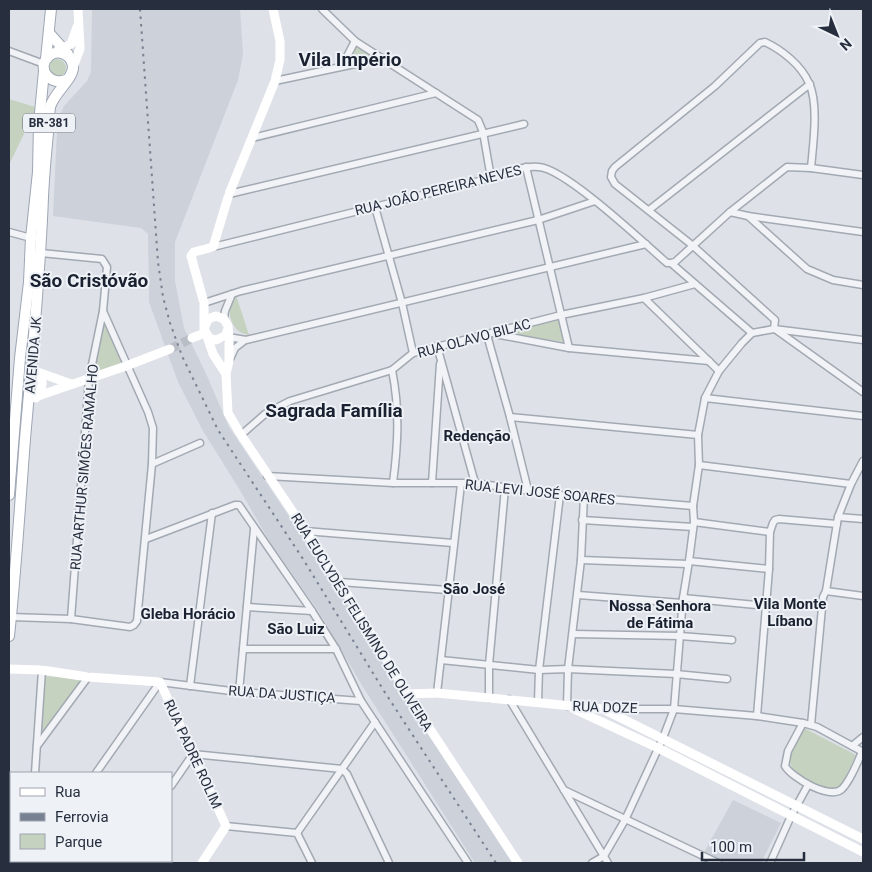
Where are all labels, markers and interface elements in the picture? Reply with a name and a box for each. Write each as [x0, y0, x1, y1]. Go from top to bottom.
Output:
north arrow [812, 10, 862, 60]
text: N [837, 35, 855, 54]
district label: Vila Império [298, 48, 402, 71]
road number: BR-381 [23, 114, 75, 132]
street label: RUA JOÃO PEREIRA NEVES [353, 161, 523, 218]
district label: São Cristóvão [30, 269, 149, 292]
street label: RUA OLAVO BILAC [416, 315, 532, 361]
street label: AVENIDA JK [22, 316, 44, 394]
street label: RUA ARTHUR SIMÕES RAMALHO [66, 363, 101, 571]
district label: Sagrada Família [265, 399, 403, 422]
district label: Redenção [444, 427, 510, 445]
street label: RUA LEVI JOSÉ SOARES [464, 475, 616, 508]
street label: RUA EUCLYDES FELISMINO DE OLIVEIRA [288, 510, 436, 734]
district label: São José [443, 580, 505, 598]
district label: Vila Monte Líbano [754, 595, 826, 630]
district label: Nossa Senhora de Fátima [609, 597, 711, 632]
district label: Gleba Horácio [140, 605, 236, 623]
district label: São Luiz [267, 620, 325, 638]
street label: RUA DA JUSTIÇA [228, 682, 336, 706]
street label: RUA PADRE ROLIM [161, 697, 225, 811]
street label: RUA DOZE [572, 698, 638, 716]
legend [10, 772, 172, 862]
text: Rua [55, 783, 81, 801]
text: Ferrovia [55, 808, 109, 826]
scale bar [702, 830, 804, 862]
text: Parque [55, 833, 102, 851]
text: 100 m [710, 838, 752, 856]

